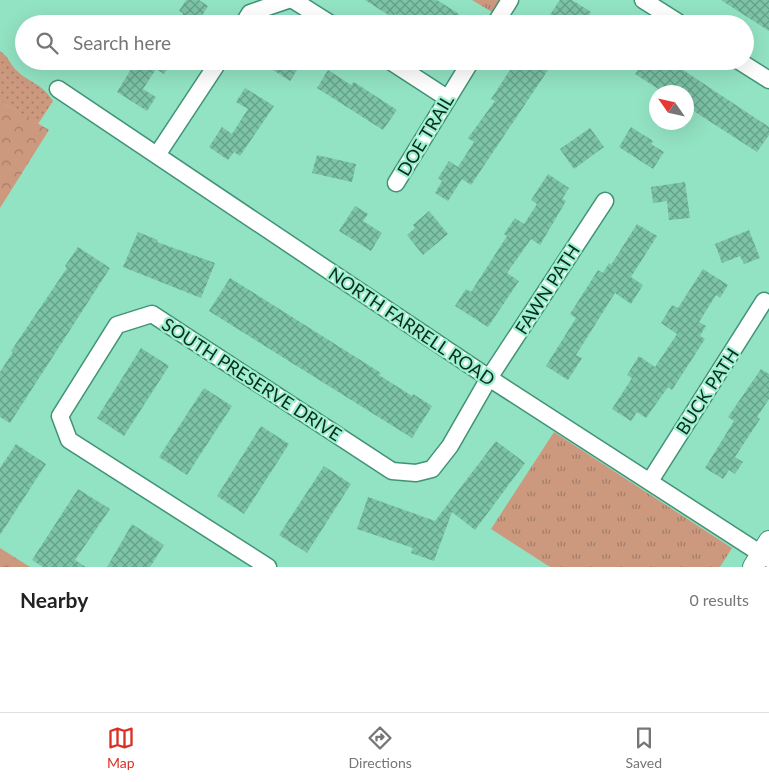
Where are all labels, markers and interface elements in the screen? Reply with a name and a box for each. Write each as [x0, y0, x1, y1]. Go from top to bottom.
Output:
search box [15, 15, 754, 70]
icon: search [33, 29, 61, 57]
text: Search here [73, 31, 171, 54]
north arrow [649, 85, 694, 130]
street label: DOE TRAIL [392, 90, 458, 180]
street label: FAWN PATH [510, 240, 584, 338]
street label: NORTH FARRELL ROAD [325, 262, 499, 390]
street label: SOUTH PRESERVE DRIVE [158, 313, 346, 445]
street label: BUCK PATH [671, 344, 743, 438]
text: Nearby [20, 587, 88, 612]
text: 0 results [689, 590, 749, 609]
tab: Map [107, 724, 135, 771]
tab: Directions [349, 724, 412, 771]
tab: Saved [626, 724, 662, 771]

